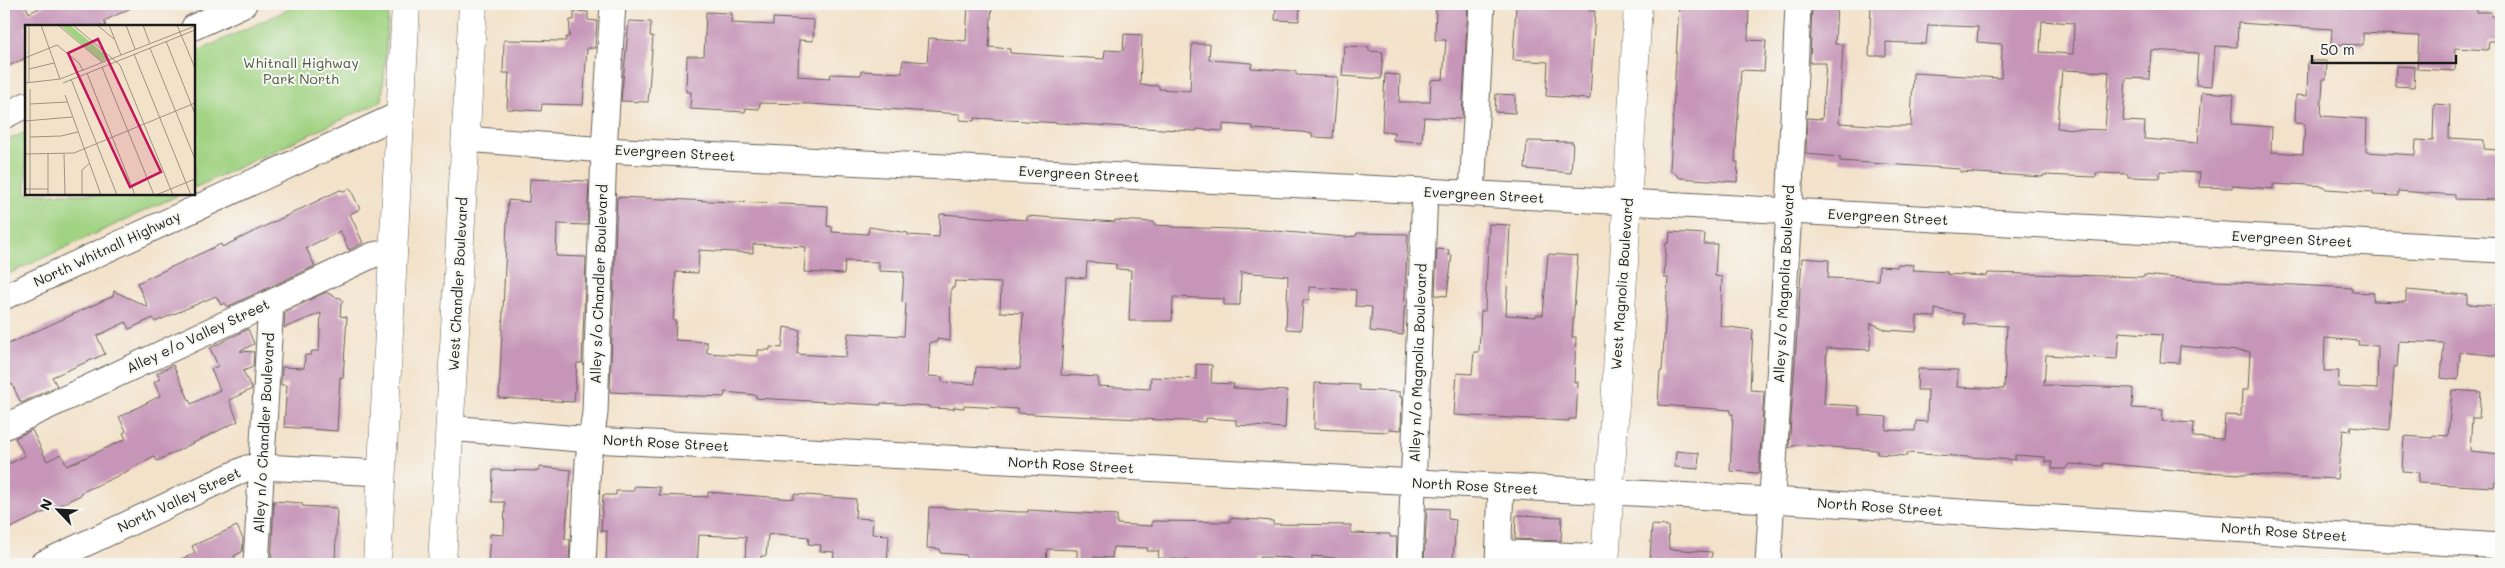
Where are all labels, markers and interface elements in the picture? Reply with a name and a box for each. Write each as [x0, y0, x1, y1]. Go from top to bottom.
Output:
inset map [25, 25, 195, 195]
scale bar [2312, 32, 2456, 64]
text: 50 m [2320, 39, 2355, 59]
park label: Whitnall Highway Park North [243, 53, 359, 88]
street label: Evergreen Street [614, 140, 736, 165]
street label: Evergreen Street [1018, 161, 1140, 186]
street label: Evergreen Street [1423, 182, 1545, 207]
street label: Alley s/o Chandler Boulevard [586, 184, 611, 384]
street label: Alley s/o Magnolia Boulevard [1769, 184, 1798, 383]
street label: West Chandler Boulevard [443, 196, 472, 371]
street label: West Magnolia Boulevard [1606, 197, 1637, 371]
street label: Evergreen Street [1827, 204, 1949, 229]
street label: North Whitnall Highway [30, 206, 183, 291]
street label: Evergreen Street [2231, 226, 2353, 251]
street label: Alley n/o Magnolia Boulevard [1405, 263, 1430, 463]
street label: Alley e/o Valley Street [123, 294, 272, 377]
street label: Alley n/o Chandler Boulevard [249, 332, 278, 534]
street label: North Rose Street [603, 430, 729, 455]
street label: North Rose Street [1008, 452, 1134, 477]
street label: North Valley Street [114, 463, 244, 536]
street label: North Rose Street [1412, 473, 1538, 498]
north arrow [32, 486, 82, 536]
street label: North Rose Street [1817, 493, 1944, 520]
text: N [35, 495, 57, 513]
street label: North Rose Street [2221, 518, 2348, 545]

